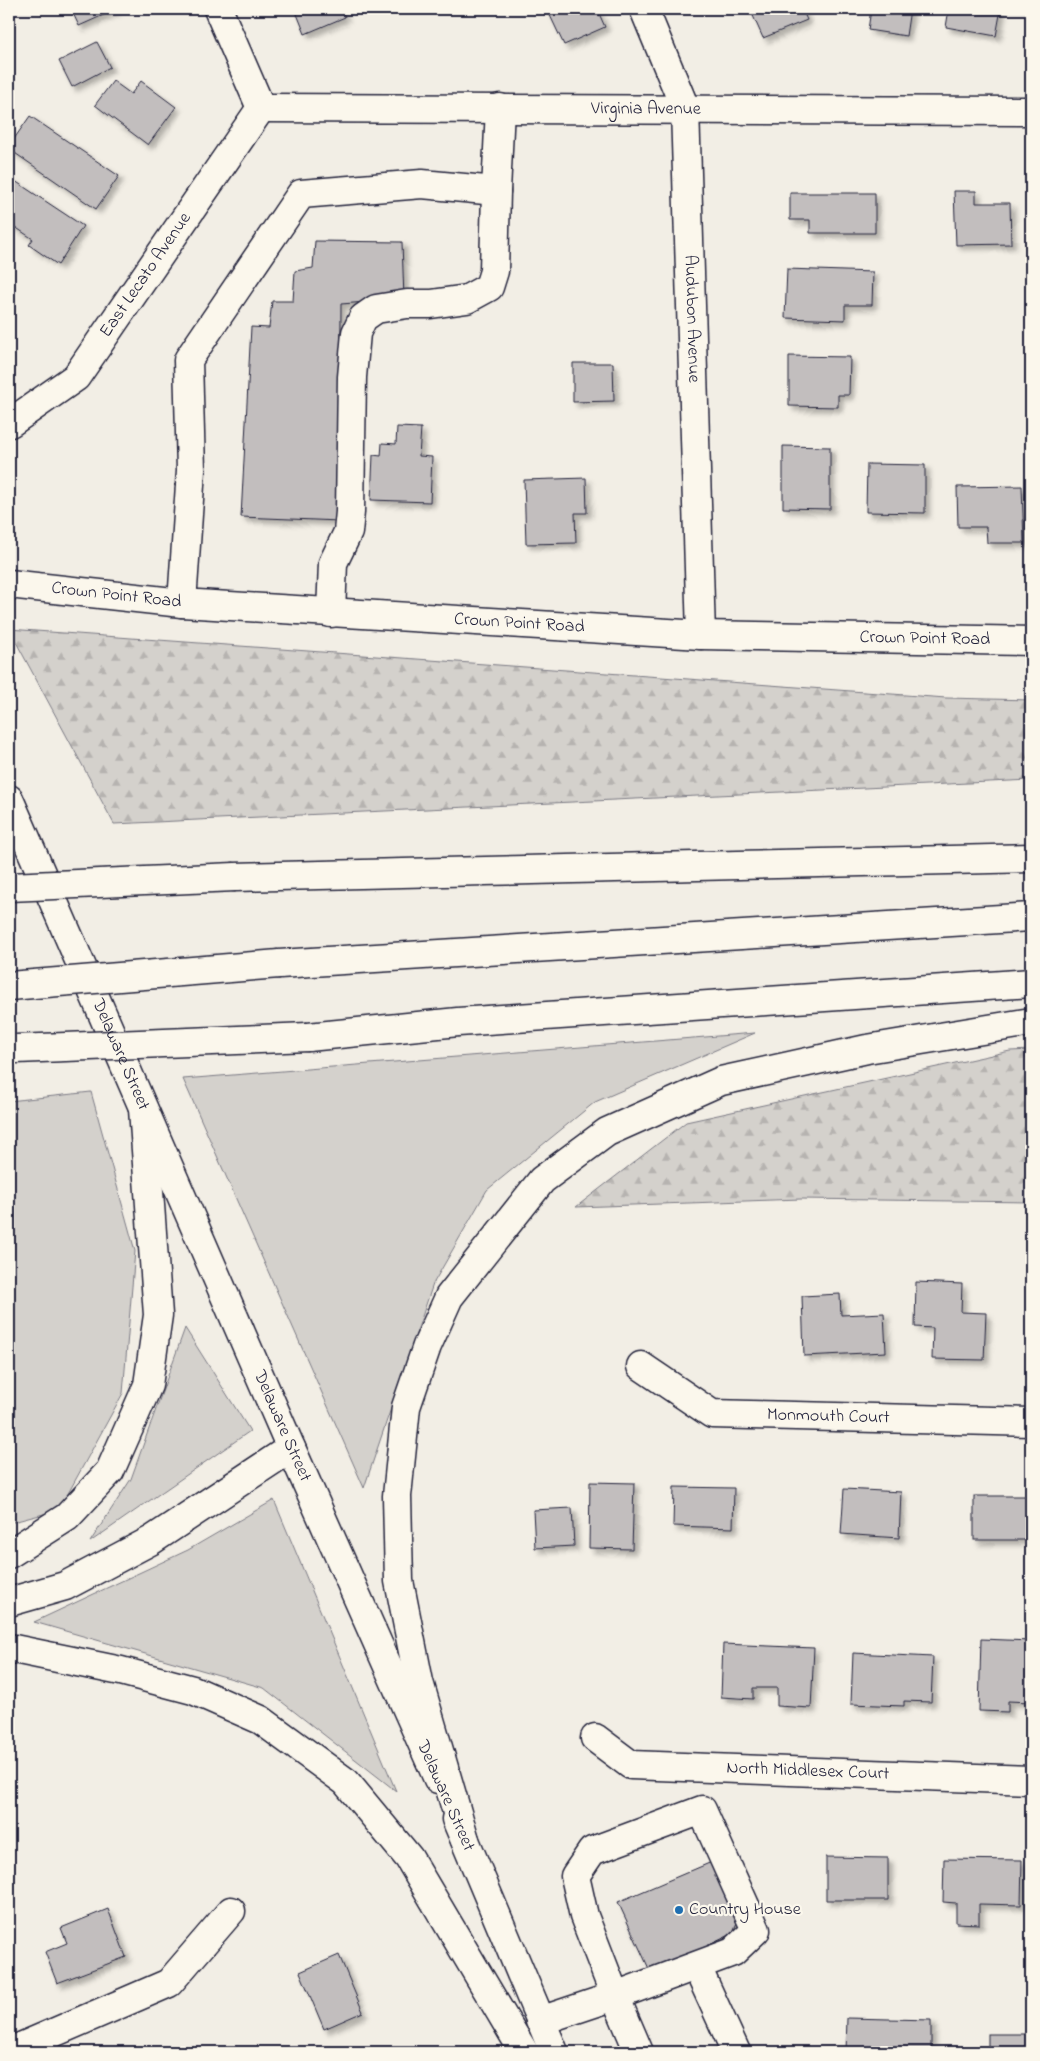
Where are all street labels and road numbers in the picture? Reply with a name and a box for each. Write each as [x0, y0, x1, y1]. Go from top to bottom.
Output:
street label: Virginia Avenue [590, 96, 702, 123]
street label: East Lecato Avenue [94, 207, 199, 343]
street label: Audubon Avenue [676, 254, 706, 384]
street label: Crown Point Road [50, 576, 183, 616]
street label: Crown Point Road [453, 607, 585, 641]
street label: Crown Point Road [859, 625, 990, 653]
street label: Delaware Street [84, 994, 156, 1115]
street label: Delaware Street [246, 1366, 317, 1486]
street label: Monmouth Court [766, 1402, 890, 1431]
street label: Delaware Street [409, 1735, 481, 1856]
street label: North Middlesex Court [726, 1756, 890, 1788]

